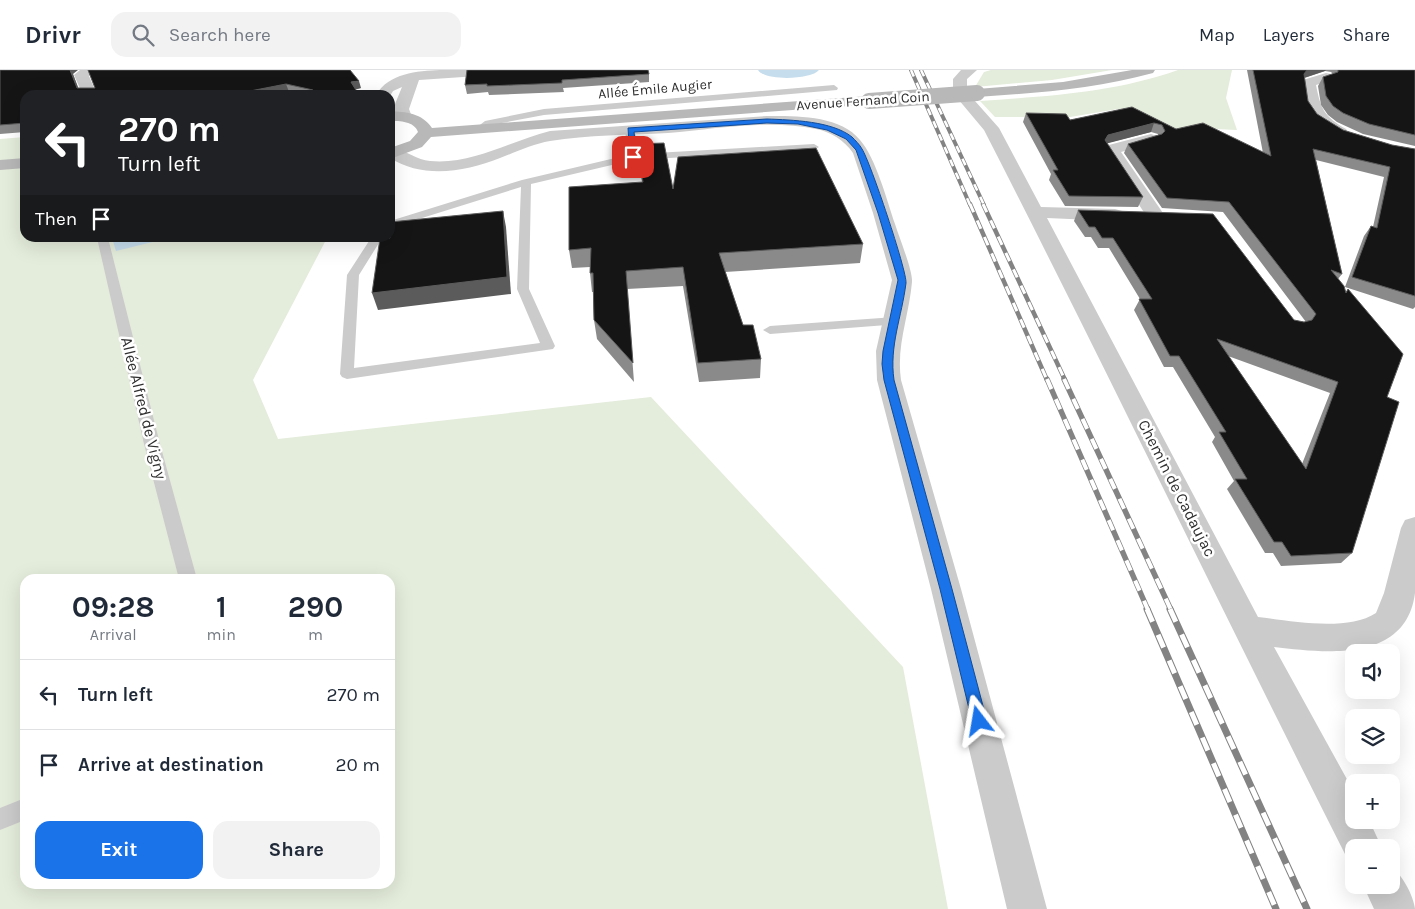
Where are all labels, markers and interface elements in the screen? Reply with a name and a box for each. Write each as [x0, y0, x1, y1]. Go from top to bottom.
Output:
search box [111, 12, 461, 57]
text: Drivr [25, 21, 81, 49]
icon: search [129, 21, 157, 49]
text: Search here [169, 24, 271, 46]
text: Map [1199, 24, 1235, 46]
text: Layers [1263, 24, 1315, 46]
text: Share [1343, 24, 1390, 46]
street label: Allée Émile Augier [597, 74, 713, 102]
street label: Avenue Fernand Coin [796, 88, 930, 114]
text: 270 m [118, 109, 221, 150]
icon: left [35, 110, 100, 175]
pin [612, 136, 654, 178]
icon: arrive [619, 143, 647, 171]
text: Turn left [118, 151, 201, 177]
icon: arrive [87, 205, 115, 233]
text: Then [35, 208, 77, 230]
street label: Allée Alfred de Vigny [117, 335, 171, 482]
street label: Chemin de Cadaujac [1134, 416, 1220, 560]
text: 09:28 [72, 589, 155, 625]
text: 1 [216, 589, 227, 625]
text: 290 [288, 589, 343, 625]
text: Arrival [90, 625, 137, 644]
text: min [207, 625, 236, 644]
text: m [308, 625, 323, 644]
map controls [1345, 644, 1400, 894]
button: sound [1345, 644, 1400, 699]
icon: left [35, 681, 63, 709]
text: Turn left [78, 684, 153, 706]
text: 270 m [327, 684, 380, 706]
position arrow [952, 694, 1004, 746]
button: layers [1345, 709, 1400, 764]
icon: arrive [35, 751, 63, 779]
text: Arrive at destination [78, 754, 264, 776]
text: 20 m [335, 754, 380, 776]
button: + [1345, 774, 1400, 829]
button: Exit [35, 821, 203, 879]
button: Share [213, 821, 380, 879]
button: − [1345, 839, 1400, 894]

